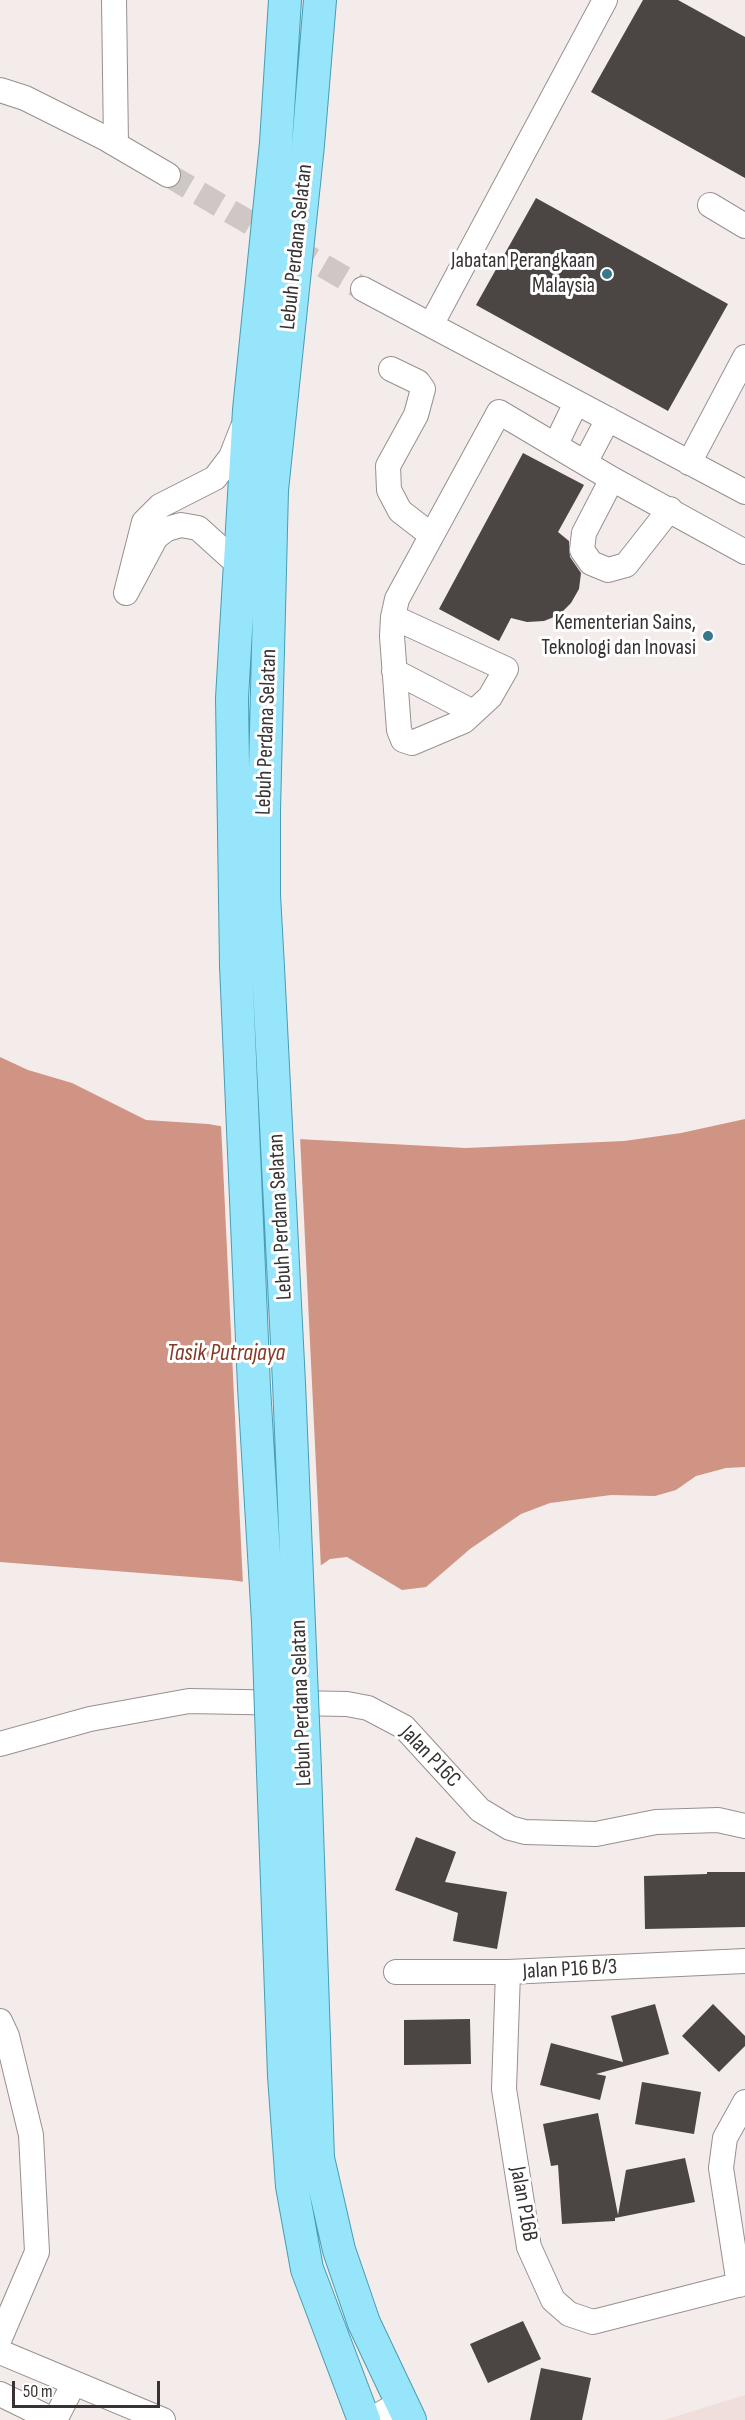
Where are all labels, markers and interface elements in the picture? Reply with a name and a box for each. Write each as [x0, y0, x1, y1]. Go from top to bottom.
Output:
street label: Lebuh Perdana Selatan [275, 163, 319, 331]
place label: Jabatan Perangkaan Malaysia [451, 248, 595, 300]
marker: Jabatan Perangkaan Malaysia [600, 267, 614, 281]
place label: Kementerian Sains, Teknologi dan Inovasi [541, 610, 696, 662]
marker: Kementerian Sains, Teknologi dan Inovasi [701, 629, 715, 643]
street label: Lebuh Perdana Selatan [251, 648, 283, 816]
street label: Lebuh Perdana Selatan [263, 1133, 299, 1301]
water label: Tasik Putrajaya [167, 1340, 285, 1368]
street label: Lebuh Perdana Selatan [286, 1619, 318, 1787]
street label: Jalan P16C [394, 1720, 466, 1794]
street label: Jalan P16 B/3 [522, 1954, 618, 1986]
street label: Jalan P16B [503, 2165, 543, 2243]
scale bar [15, 2369, 164, 2407]
text: 50 m [23, 2381, 53, 2402]

